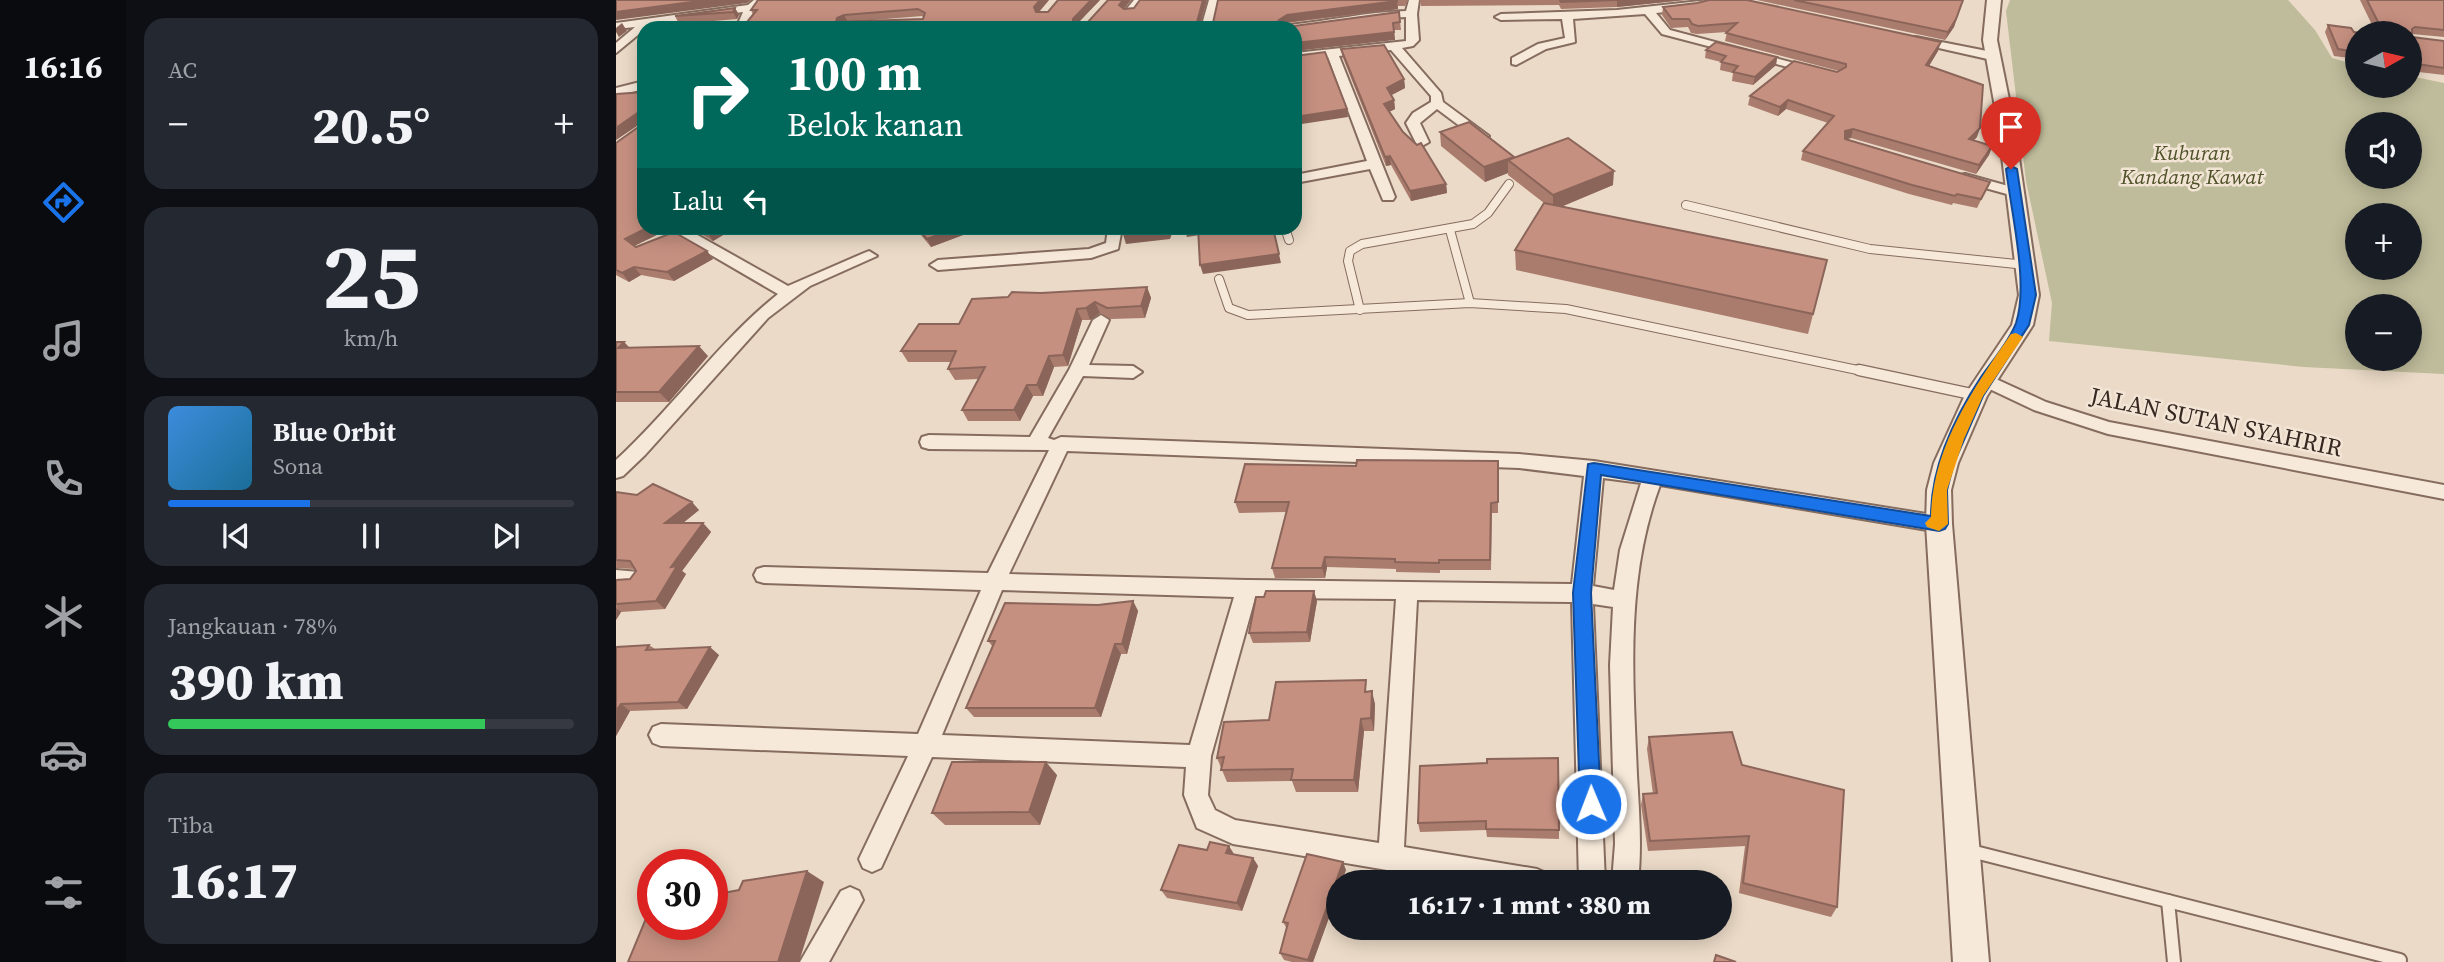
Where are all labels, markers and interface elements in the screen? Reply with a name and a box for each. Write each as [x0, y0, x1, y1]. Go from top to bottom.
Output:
north arrow [2345, 21, 2422, 98]
map controls [2345, 21, 2422, 371]
text: 100 m [787, 39, 922, 106]
text: 16:16 [24, 45, 102, 89]
icon: right [672, 49, 763, 140]
text: AC [168, 54, 197, 86]
text: 20.5° [312, 89, 430, 160]
pin [1981, 97, 2041, 169]
text: − [168, 98, 188, 150]
text: + [554, 98, 574, 150]
text: Belok kanan [787, 103, 963, 147]
icon: arrive [1992, 108, 2030, 146]
button: sound [2345, 112, 2422, 189]
park label: Kuburan Kandang Kawat [2120, 138, 2264, 191]
icon: directions [39, 178, 88, 227]
icon: left [737, 182, 775, 220]
text: Lalu [672, 183, 723, 219]
button: + [2345, 203, 2422, 280]
text: 25 [322, 214, 420, 338]
button: − [2345, 294, 2422, 371]
icon: music [39, 316, 88, 365]
text: km/h [344, 322, 398, 354]
street label: JALAN SUTAN SYAHRIR [2086, 378, 2345, 464]
text: Blue Orbit [273, 414, 396, 450]
text: Sona [273, 450, 323, 482]
icon: phone [39, 454, 88, 503]
icon: previous [217, 517, 255, 555]
icon: pause [352, 517, 390, 555]
icon: next [487, 517, 525, 555]
icon: climate [39, 592, 88, 641]
text: Jangkauan · 78% [168, 610, 337, 642]
text: 390 km [168, 645, 344, 716]
icon: car [39, 730, 88, 779]
position arrow [1554, 767, 1628, 841]
text: Tiba [168, 809, 214, 841]
text: 16:17 [168, 844, 298, 915]
speed limit sign: 30 [637, 849, 728, 940]
icon: filters [39, 868, 88, 917]
text: 16:17 · 1 mnt · 380 m [1407, 887, 1651, 923]

